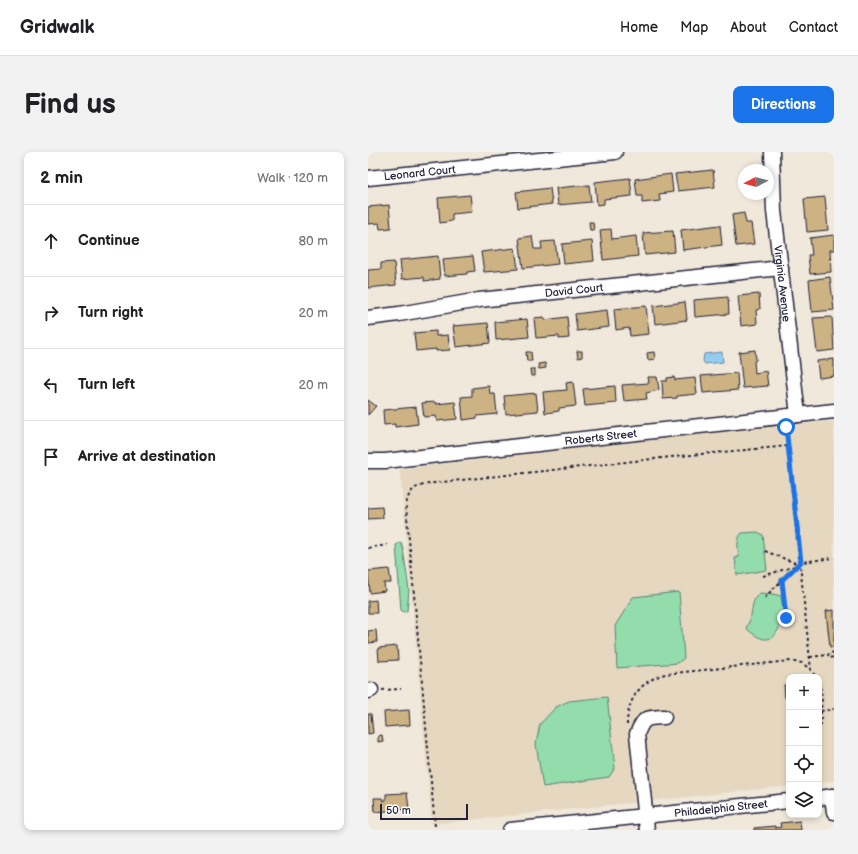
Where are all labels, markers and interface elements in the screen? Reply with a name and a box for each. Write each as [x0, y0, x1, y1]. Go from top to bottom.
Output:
text: Gridwalk [20, 16, 95, 39]
text: Home [620, 19, 658, 36]
text: Map [680, 19, 708, 36]
text: About [730, 19, 767, 36]
text: Contact [789, 19, 838, 36]
button: Directions [733, 86, 834, 123]
text: Find us [24, 88, 116, 121]
street label: Leonard Court [383, 162, 457, 183]
north arrow [738, 164, 774, 200]
text: 2 min [40, 168, 83, 188]
text: Walk · 120 m [257, 170, 328, 186]
icon: ahead [40, 230, 62, 252]
text: Continue [78, 231, 140, 250]
text: 80 m [299, 233, 328, 249]
street label: Virginia Avenue [772, 244, 794, 323]
street label: David Court [544, 280, 605, 299]
icon: right [40, 302, 62, 324]
text: Turn right [78, 303, 143, 322]
text: 20 m [298, 305, 328, 321]
icon: left [40, 374, 62, 396]
text: Turn left [78, 375, 135, 394]
text: 20 m [298, 377, 328, 393]
route start [777, 418, 795, 436]
street label: Roberts Street [564, 426, 638, 447]
icon: arrive [40, 446, 62, 468]
text: Arrive at destination [78, 447, 216, 466]
route end [777, 609, 795, 627]
map controls [786, 674, 822, 818]
button: + [786, 674, 822, 710]
button: − [786, 710, 822, 746]
button: locate [786, 746, 822, 782]
button: layers [786, 782, 822, 818]
street label: Philadelphia Street [674, 797, 769, 819]
scale bar [380, 802, 468, 821]
text: 50 m [386, 804, 411, 817]

